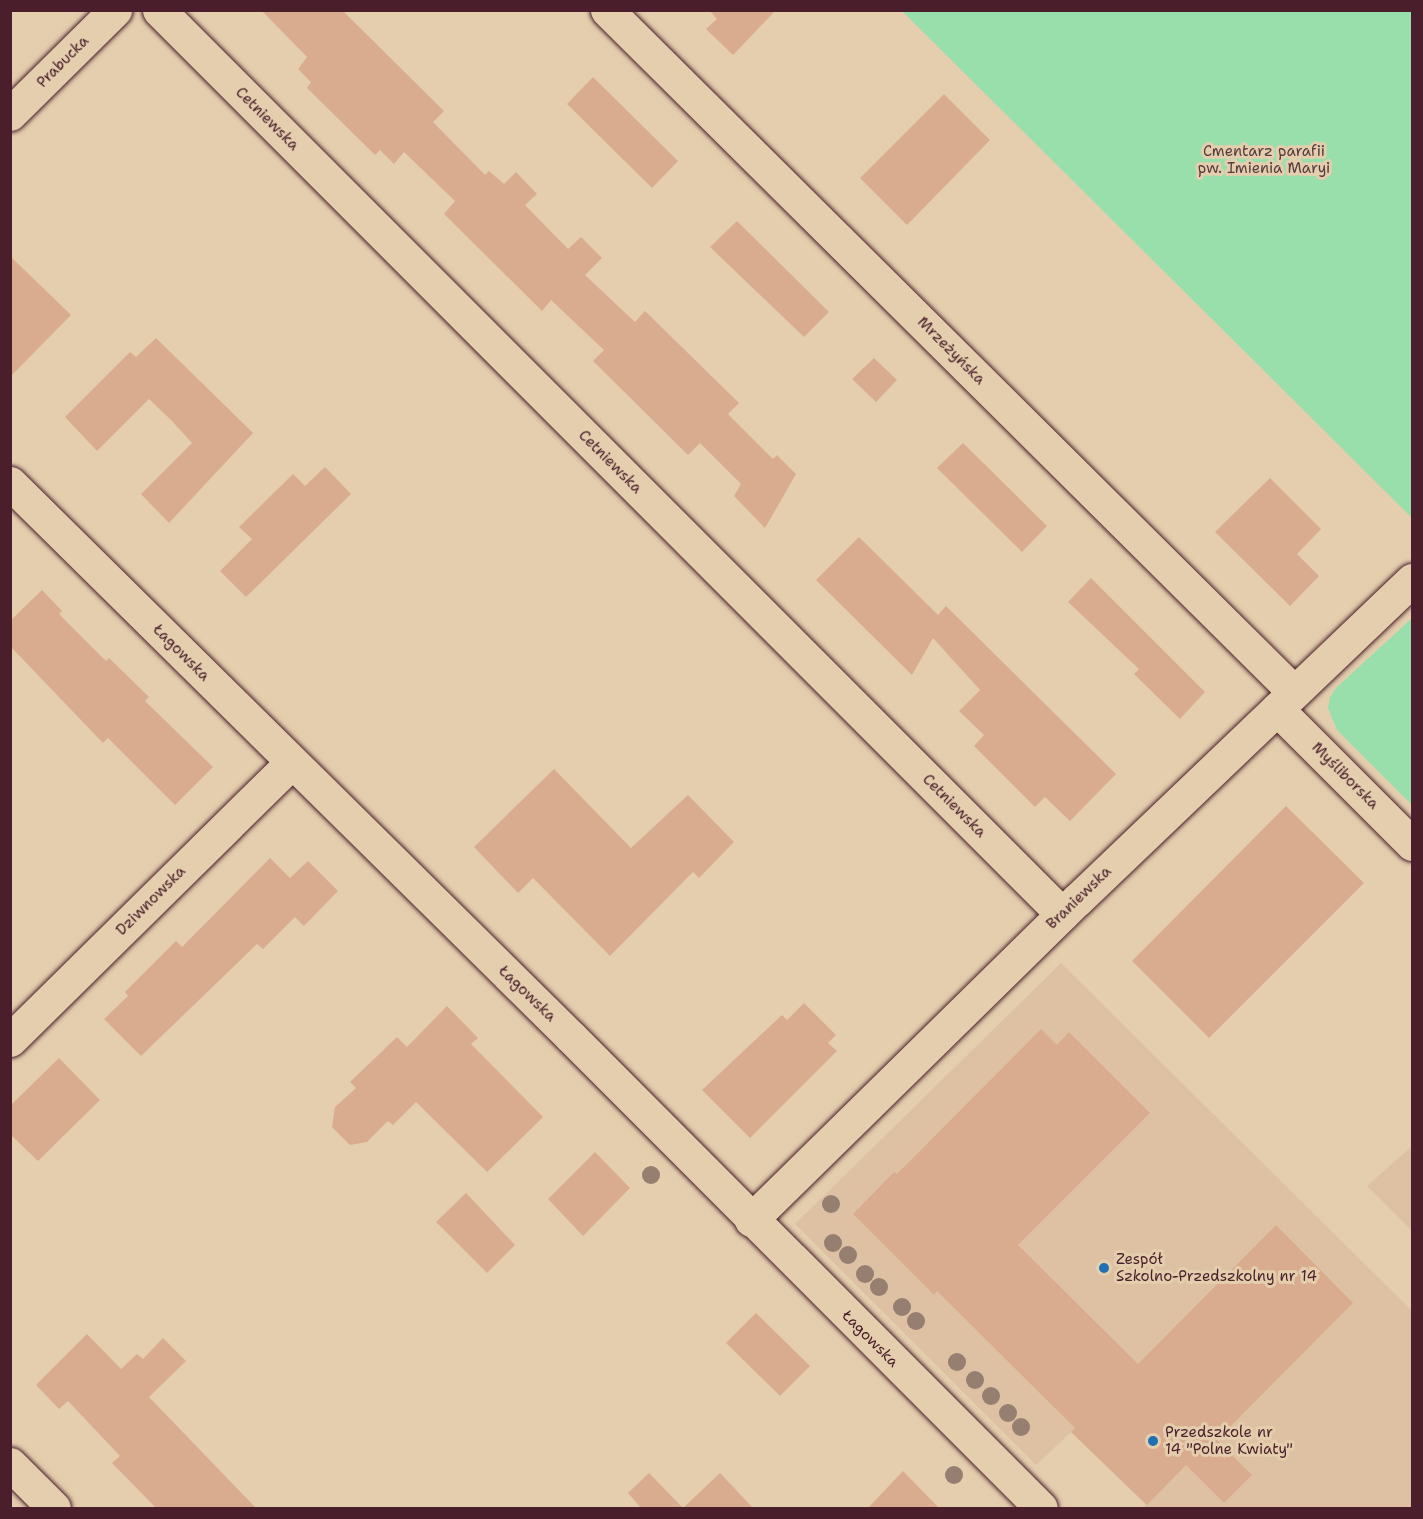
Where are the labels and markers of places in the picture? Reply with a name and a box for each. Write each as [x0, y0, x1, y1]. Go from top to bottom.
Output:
place label: Zespół Szkolno-Przedszkolny nr 14 [1116, 1250, 1317, 1285]
marker: Zespół Szkolno-Przedszkolny nr 14 [1097, 1261, 1111, 1275]
place label: Przedszkole nr 14 "Polne Kwiaty" [1165, 1423, 1293, 1458]
marker: Przedszkole nr 14 "Polne Kwiaty" [1146, 1434, 1160, 1448]

